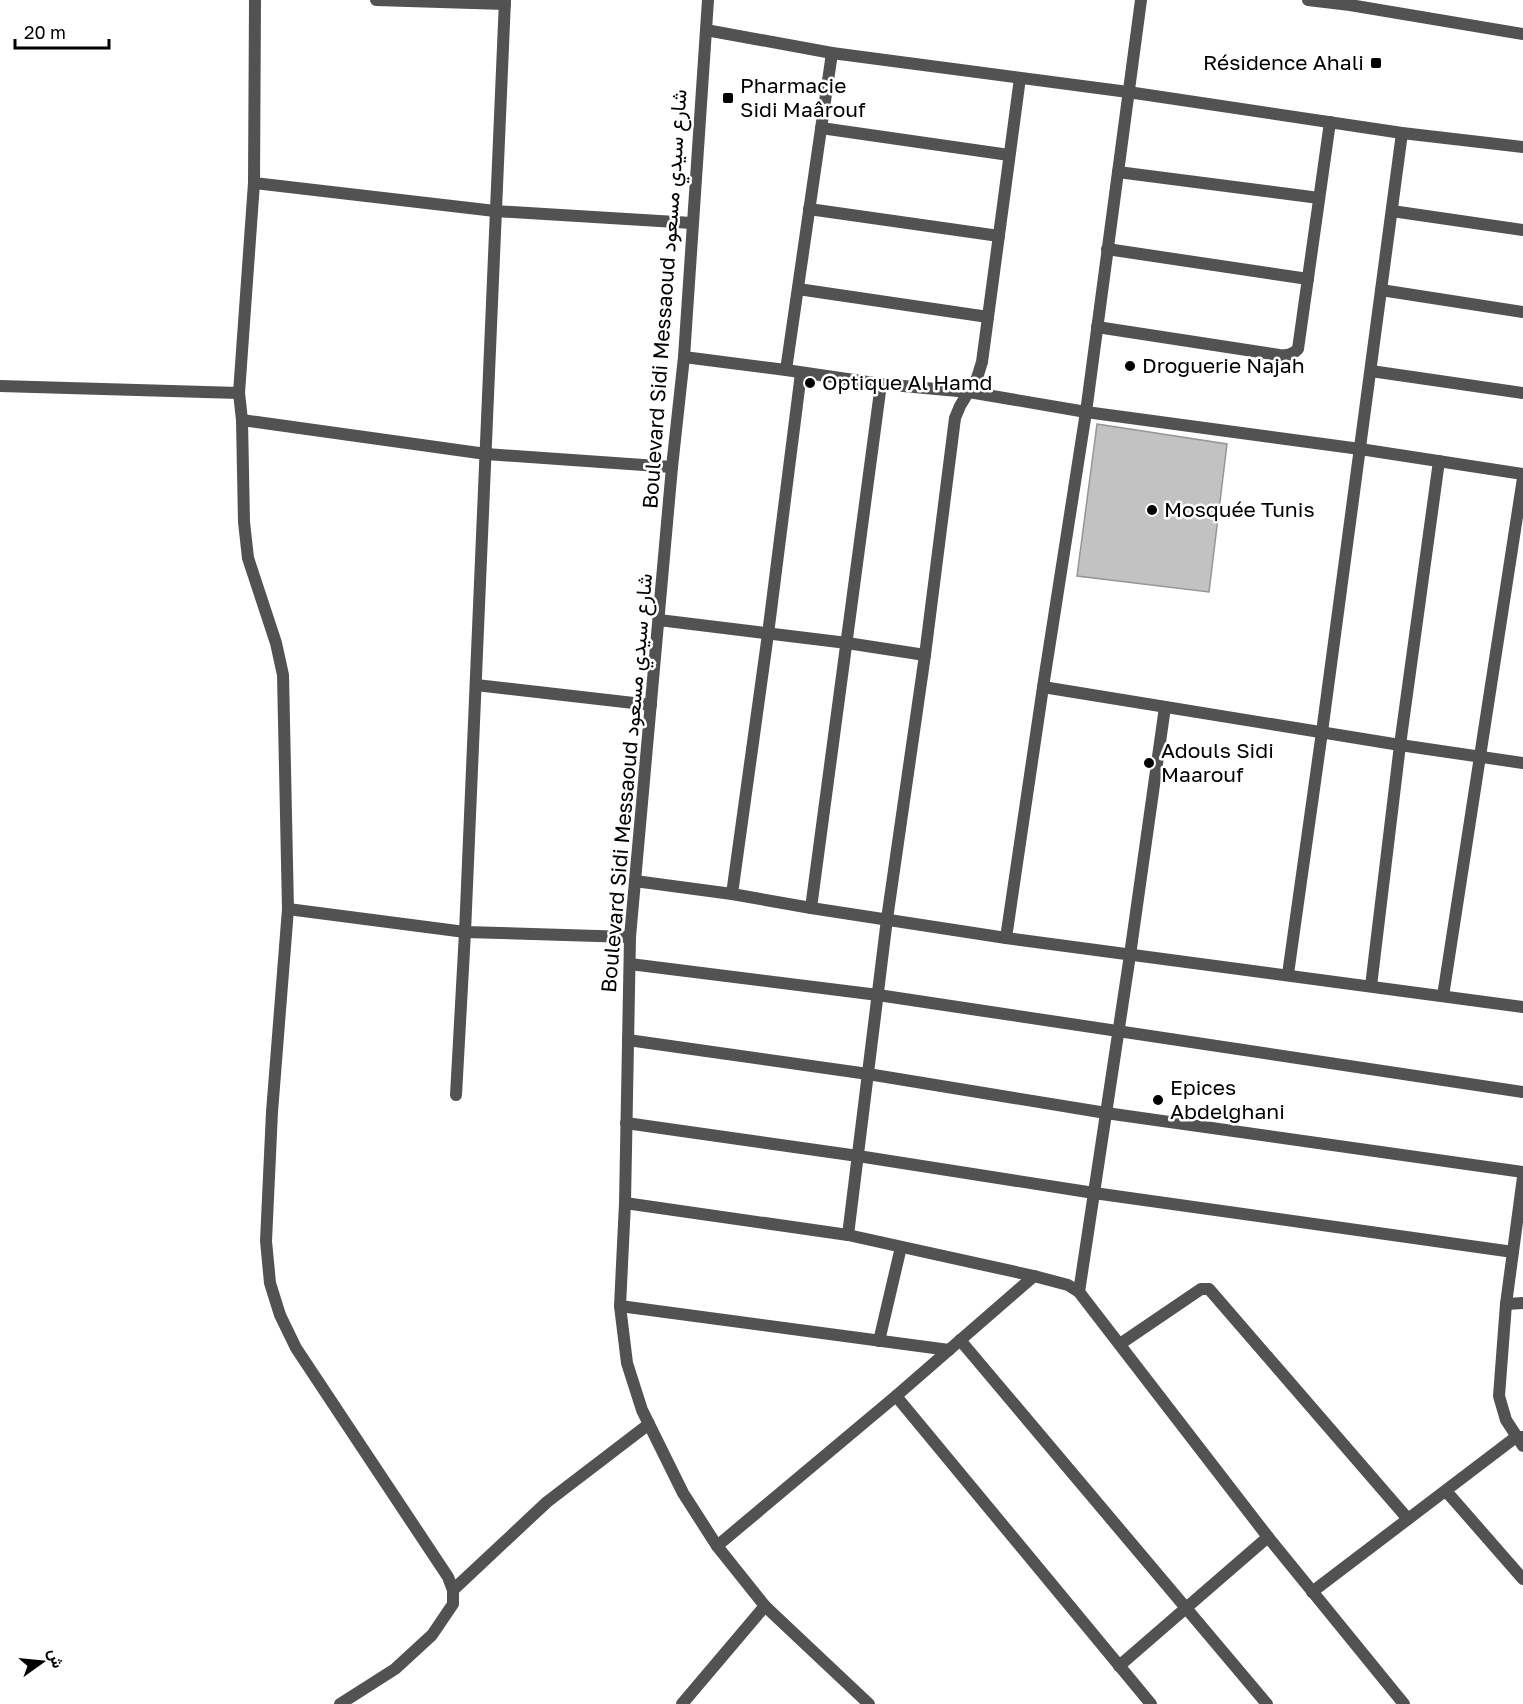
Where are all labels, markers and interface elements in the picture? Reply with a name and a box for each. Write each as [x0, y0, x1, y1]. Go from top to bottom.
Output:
scale bar [15, 12, 110, 50]
text: 20 m [24, 21, 66, 43]
place label: Résidence Ahali [1203, 49, 1364, 75]
marker: Résidence Ahali [1369, 56, 1383, 70]
place label: Pharmacie Sidi Maârouf [740, 72, 866, 122]
street label: Boulevard Sidi Messaoud شارع سيدي مسعود [636, 88, 697, 510]
marker: Pharmacie Sidi Maârouf [721, 91, 735, 105]
place label: Droguerie Najah [1142, 352, 1305, 378]
marker: Droguerie Najah [1123, 359, 1137, 373]
place label: Optique Al Hamd [822, 369, 992, 395]
marker: Optique Al Hamd [803, 376, 817, 390]
place label: Mosquée Tunis [1164, 496, 1315, 522]
marker: Mosquée Tunis [1145, 503, 1159, 517]
street label: Boulevard Sidi Messaoud شارع سيدي مسعود [595, 572, 662, 994]
place label: Adouls Sidi Maarouf [1161, 737, 1274, 787]
marker: Adouls Sidi Maarouf [1142, 756, 1156, 770]
place label: Epices Abdelghani [1170, 1074, 1285, 1124]
marker: Epices Abdelghani [1151, 1093, 1165, 1107]
north arrow [12, 1632, 72, 1692]
text: ش [44, 1646, 69, 1670]

